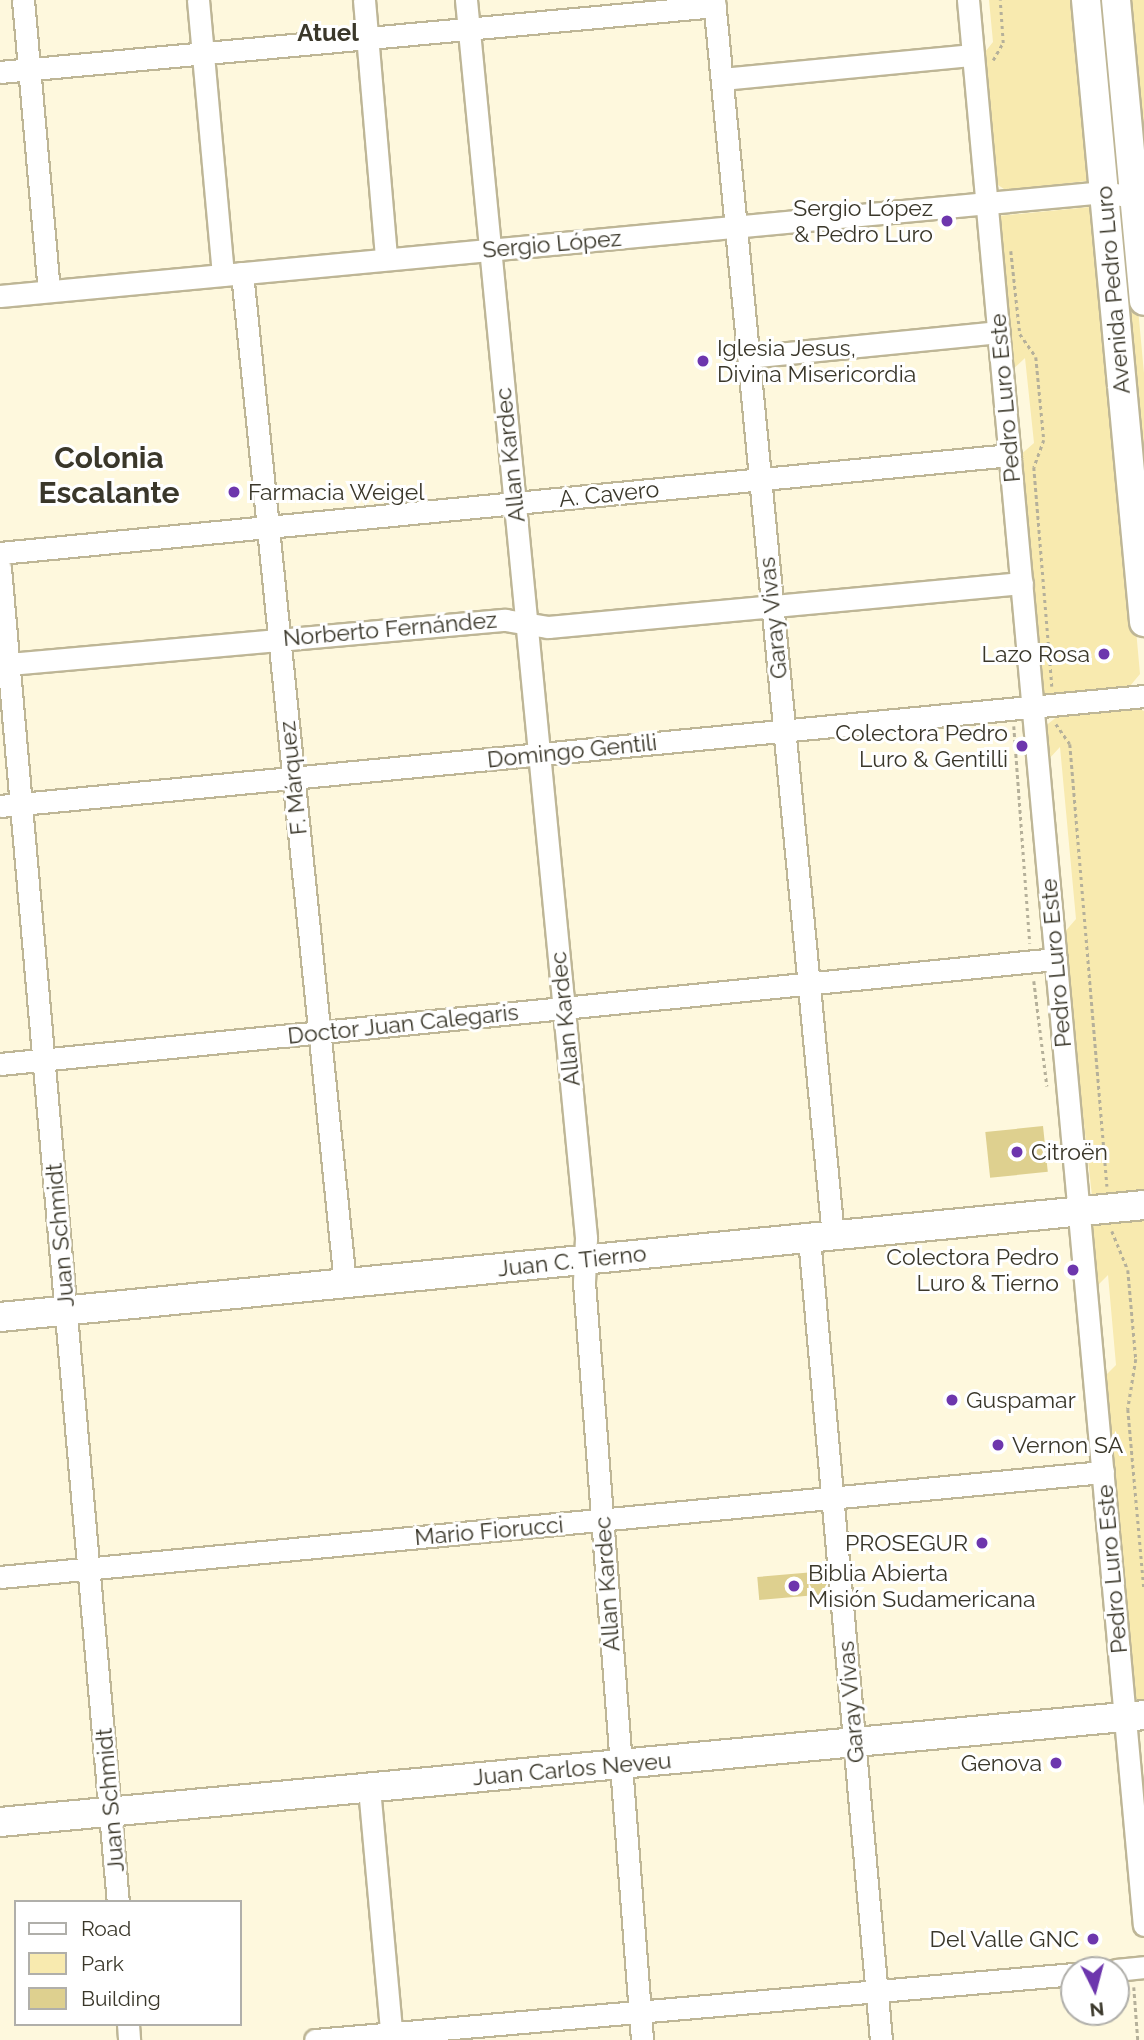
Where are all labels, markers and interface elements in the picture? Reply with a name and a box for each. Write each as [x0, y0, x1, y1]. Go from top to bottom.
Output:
district label: Atuel [297, 19, 359, 47]
street label: Avenida Pedro Luro [1090, 185, 1136, 395]
place label: Sergio López & Pedro Luro [793, 194, 933, 248]
marker: Sergio López & Pedro Luro [939, 213, 955, 229]
street label: Sergio López [481, 224, 623, 264]
street label: Pedro Luro Este [984, 312, 1026, 484]
place label: Iglesia Jesus, Divina Misericordia [717, 334, 916, 388]
marker: Iglesia Jesus, Divina Misericordia [695, 353, 711, 369]
street label: Allan Kardec [489, 386, 531, 524]
district label: Colonia Escalante [39, 440, 179, 510]
street label: A. Cavero [558, 475, 660, 513]
place label: Farmacia Weigel [248, 478, 425, 506]
marker: Farmacia Weigel [226, 484, 242, 500]
street label: Garay Vivas [753, 555, 793, 681]
street label: Norberto Fernández [282, 606, 498, 652]
place label: Lazo Rosa [981, 640, 1090, 668]
marker: Lazo Rosa [1096, 646, 1112, 662]
place label: Colectora Pedro Luro & Gentilli [835, 719, 1008, 773]
street label: F. Márquez [273, 720, 313, 836]
street label: Domingo Gentili [486, 728, 658, 774]
marker: Colectora Pedro Luro & Gentilli [1014, 738, 1030, 754]
street label: Pedro Luro Este [1035, 877, 1077, 1049]
street label: Allan Kardec [544, 950, 586, 1088]
street label: Doctor Juan Calegaris [286, 998, 520, 1050]
place label: Citroën [1031, 1138, 1108, 1166]
marker: Citroën [1009, 1144, 1025, 1160]
street label: Juan Schmidt [40, 1162, 80, 1308]
street label: Juan C. Tierno [496, 1239, 648, 1283]
place label: Colectora Pedro Luro & Tierno [886, 1243, 1059, 1297]
marker: Colectora Pedro Luro & Tierno [1065, 1262, 1081, 1278]
place label: Guspamar [966, 1386, 1076, 1414]
marker: Guspamar [944, 1392, 960, 1408]
place label: Vernon SA [1012, 1431, 1123, 1459]
marker: Vernon SA [990, 1437, 1006, 1453]
street label: Pedro Luro Este [1091, 1483, 1133, 1655]
street label: Mario Fiorucci [413, 1511, 565, 1551]
street label: Allan Kardec [589, 1516, 625, 1652]
place label: PROSEGUR [845, 1529, 968, 1557]
marker: PROSEGUR [974, 1535, 990, 1551]
place label: Biblia Abierta Misión Sudamericana [808, 1559, 1036, 1613]
marker: Biblia Abierta Misión Sudamericana [786, 1578, 802, 1594]
street label: Garay Vivas [832, 1639, 870, 1765]
street label: Juan Schmidt [90, 1727, 130, 1873]
street label: Juan Carlos Neveu [471, 1747, 673, 1791]
place label: Genova [961, 1749, 1042, 1777]
marker: Genova [1048, 1755, 1064, 1771]
legend [14, 1900, 242, 2026]
text: Road [81, 1916, 131, 1941]
place label: Del Valle GNC [928, 1925, 1079, 1953]
marker: Del Valle GNC [1085, 1931, 1101, 1947]
text: Park [81, 1951, 124, 1976]
north arrow [1060, 1956, 1130, 2026]
text: Building [81, 1986, 161, 2011]
text: N [1089, 1998, 1105, 2022]

